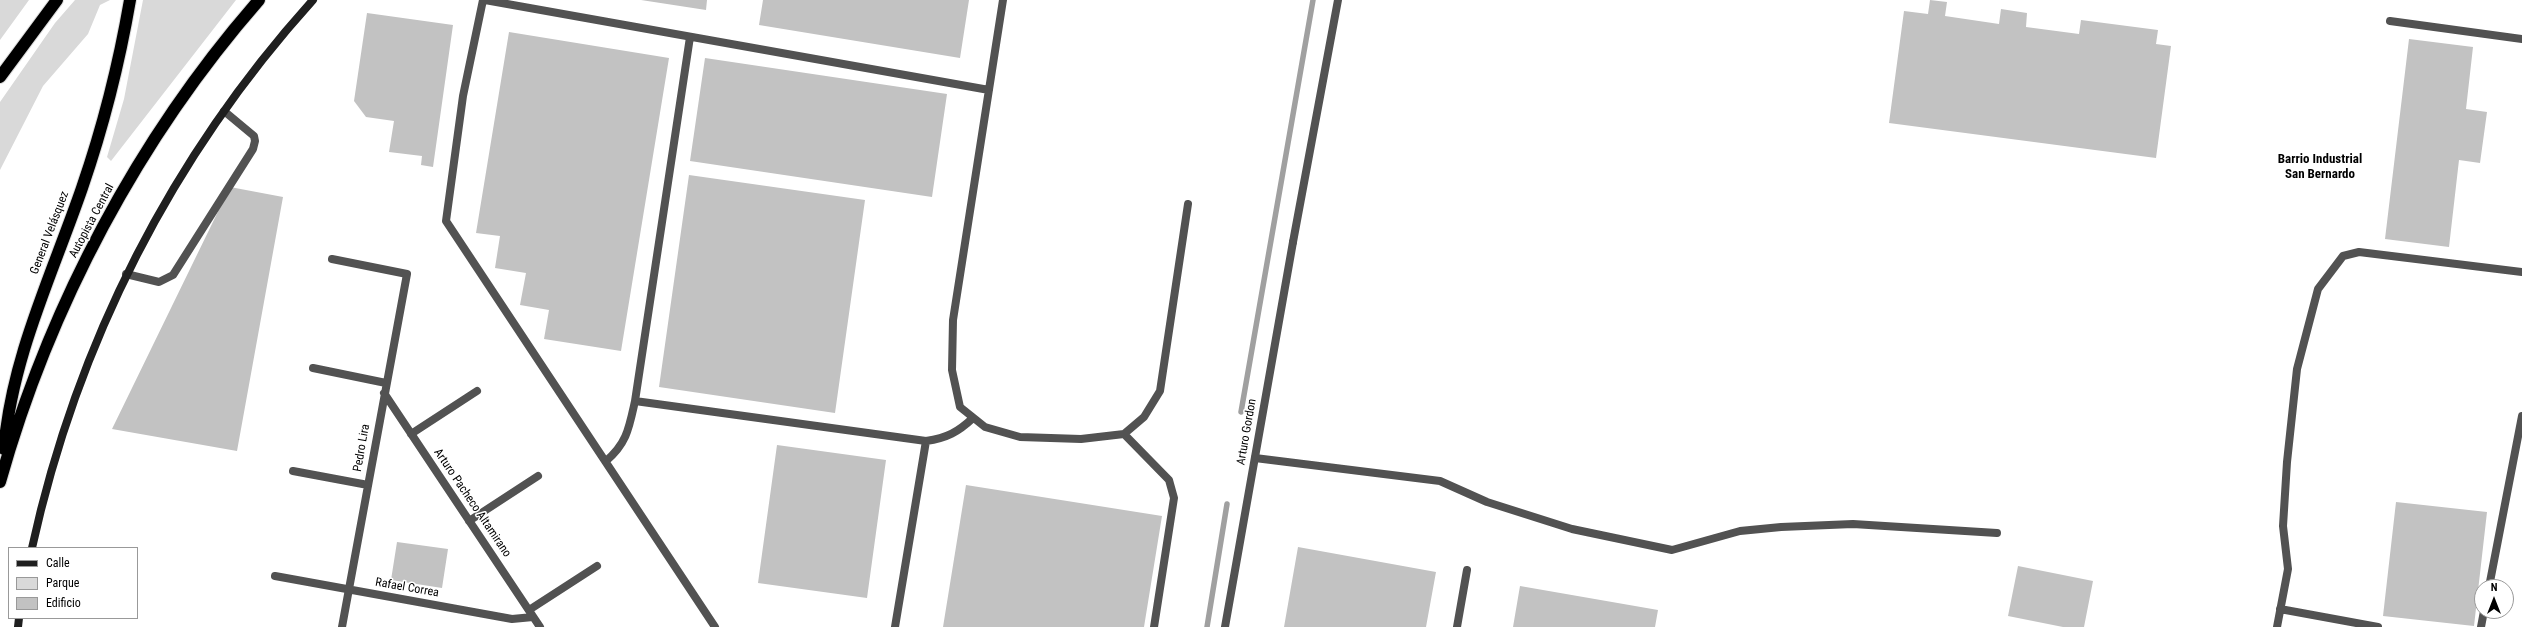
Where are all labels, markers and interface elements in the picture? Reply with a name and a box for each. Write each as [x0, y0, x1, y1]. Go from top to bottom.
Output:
district label: Barrio Industrial San Bernardo [2278, 152, 2362, 183]
street label: Autopista Central [66, 181, 118, 261]
street label: General Velásquez [28, 190, 72, 276]
street label: Arturo Gordon [1234, 398, 1260, 466]
street label: Pedro Lira [351, 423, 373, 473]
street label: Arturo Pacheco Altamirano [430, 446, 514, 560]
legend [8, 547, 138, 619]
text: Calle [46, 556, 70, 570]
street label: Rafael Correa [374, 575, 440, 601]
text: Parque [46, 576, 79, 590]
north arrow [2474, 579, 2514, 619]
text: N [2491, 581, 2497, 594]
text: Edificio [46, 596, 81, 610]

